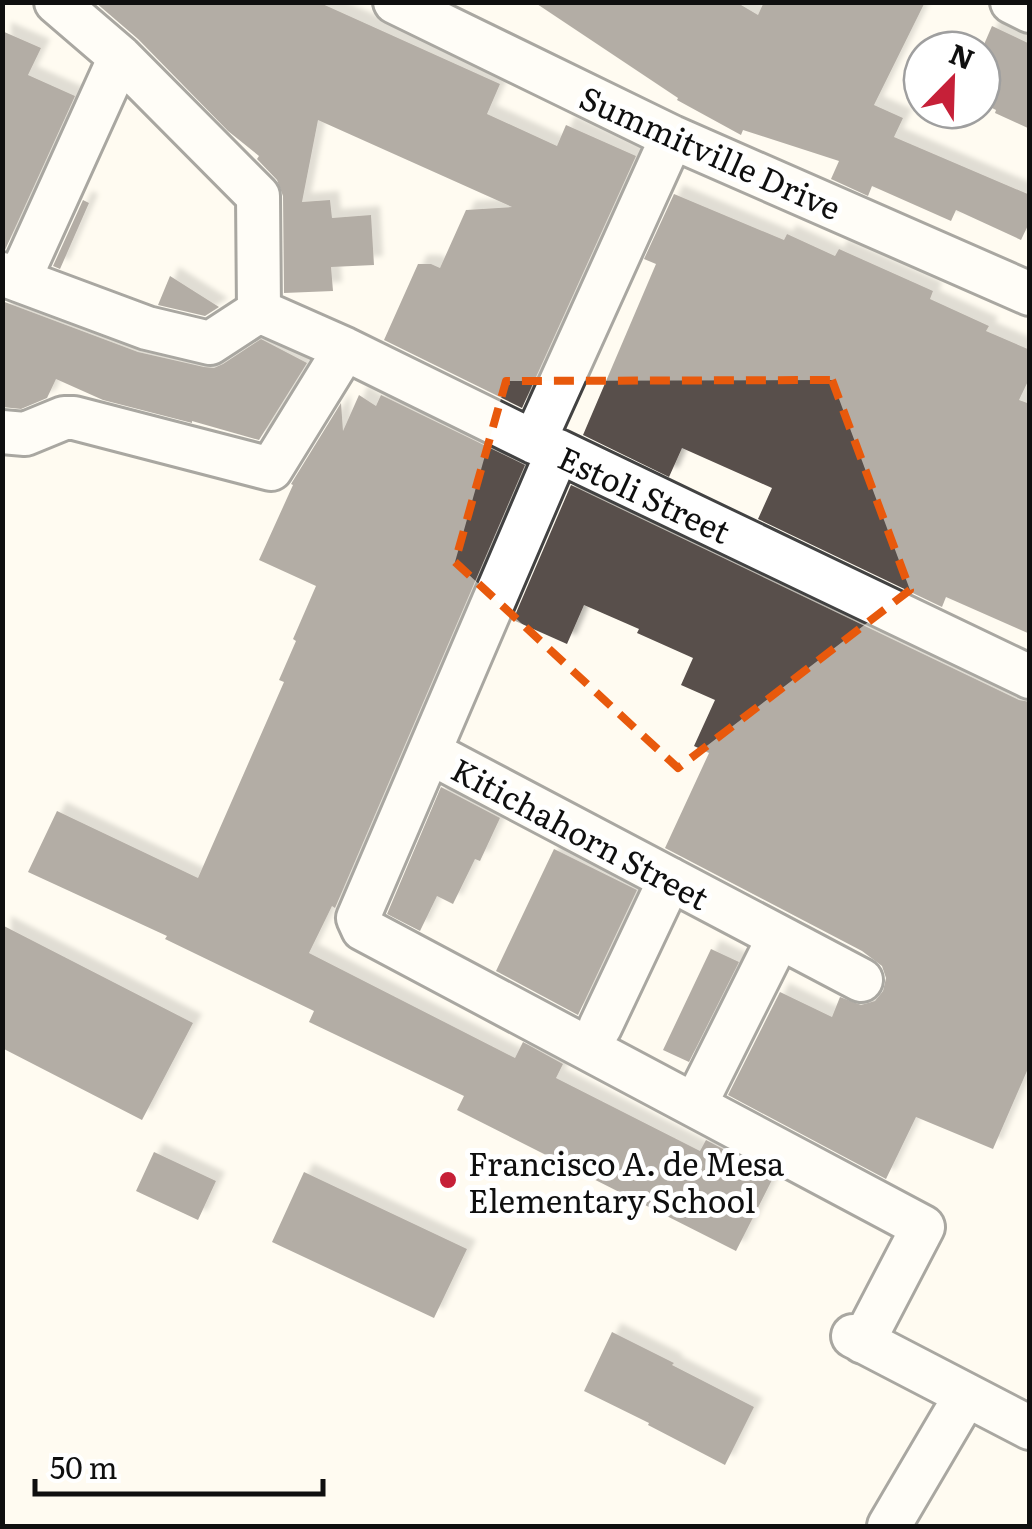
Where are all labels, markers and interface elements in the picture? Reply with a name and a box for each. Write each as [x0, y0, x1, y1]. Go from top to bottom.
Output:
north arrow [902, 30, 1002, 130]
text: N [944, 31, 982, 79]
street label: Summitville Drive [573, 72, 849, 230]
street label: Estoli Street [551, 432, 739, 554]
street label: Kitichahorn Street [444, 744, 718, 920]
place label: Francisco A. de Mesa Elementary School [468, 1138, 785, 1223]
marker: Francisco A. de Mesa Elementary School [437, 1169, 459, 1191]
scale bar [35, 1434, 322, 1496]
text: 50 m [50, 1444, 118, 1488]

